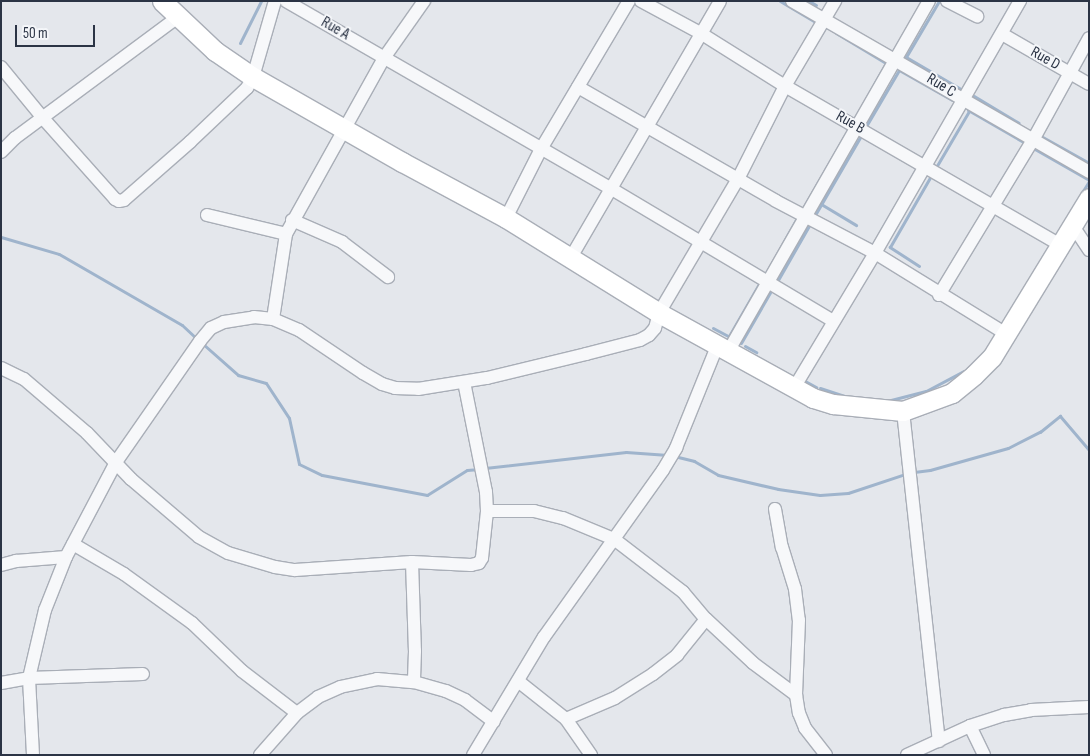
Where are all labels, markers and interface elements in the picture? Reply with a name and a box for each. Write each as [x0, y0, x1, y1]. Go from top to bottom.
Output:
street label: Rue A [317, 13, 353, 45]
scale bar [18, 15, 98, 47]
text: 50 m [23, 24, 48, 43]
street label: Rue D [1027, 43, 1063, 75]
street label: Rue C [923, 70, 959, 102]
street label: Rue B [832, 107, 868, 139]

